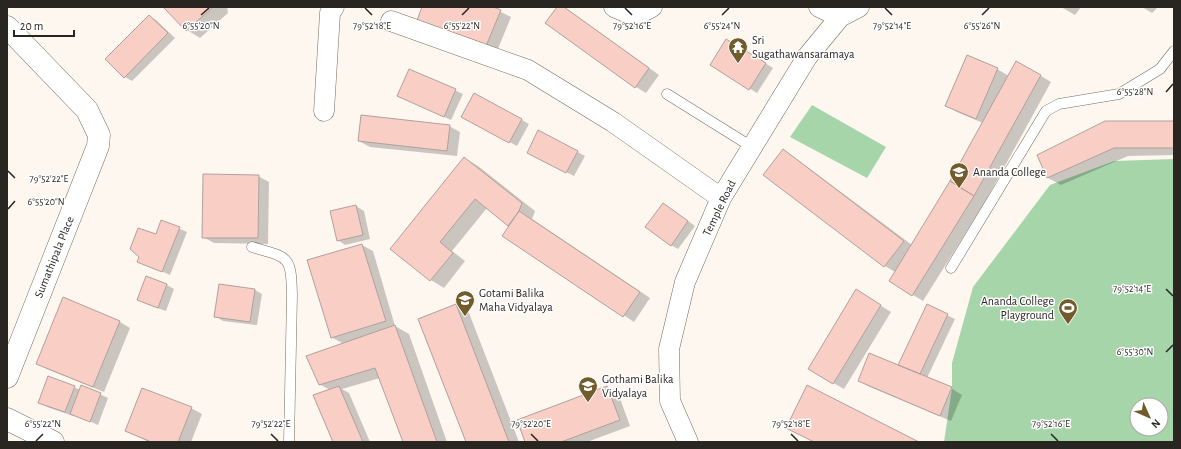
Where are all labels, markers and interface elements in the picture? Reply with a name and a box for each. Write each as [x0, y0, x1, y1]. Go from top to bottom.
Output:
scale bar [14, 12, 74, 38]
text: 20 m [20, 20, 43, 32]
text: 6°55'20"N [182, 21, 220, 31]
text: 79°52'18"E [353, 21, 391, 31]
text: 6°55'22"N [444, 21, 480, 31]
text: 79°52'16"E [613, 21, 651, 31]
text: 6°55'24"N [704, 21, 740, 31]
text: 79°52'14"E [873, 21, 911, 31]
text: 6°55'26"N [964, 21, 1000, 31]
place label: Sri Sugathawansaramaya [752, 34, 855, 61]
temple icon: Sri Sugathawansaramaya [727, 36, 749, 64]
text: 6°55'28"N [1117, 87, 1153, 97]
school or university icon: Ananda College [948, 161, 970, 189]
place label: Ananda College [973, 166, 1046, 178]
text: 79°52'22"E [30, 174, 69, 184]
street label: Temple Road [700, 178, 738, 238]
text: 6°55'20"N [27, 197, 65, 207]
street label: Sumathipala Place [32, 215, 76, 299]
text: 79°52'14"E [1113, 284, 1151, 294]
place label: Gotami Balika Maha Vidyalaya [479, 287, 553, 314]
school or university icon: Gotami Balika Maha Vidyalaya [454, 289, 476, 317]
place label: Ananda College Playground [981, 295, 1054, 322]
sports icon: Ananda College Playground [1057, 297, 1079, 325]
text: 6°55'30"N [1117, 347, 1153, 357]
place label: Gothami Balika Vidyalaya [602, 373, 674, 400]
school or university icon: Gothami Balika Vidyalaya [577, 375, 599, 403]
north arrow [1129, 397, 1169, 437]
text: N [1149, 417, 1162, 430]
text: 6°55'22"N [25, 419, 61, 429]
text: 79°52'22"E [252, 419, 291, 429]
text: 79°52'20"E [511, 419, 551, 429]
text: 79°52'18"E [772, 419, 810, 429]
text: 79°52'16"E [1032, 419, 1070, 429]

